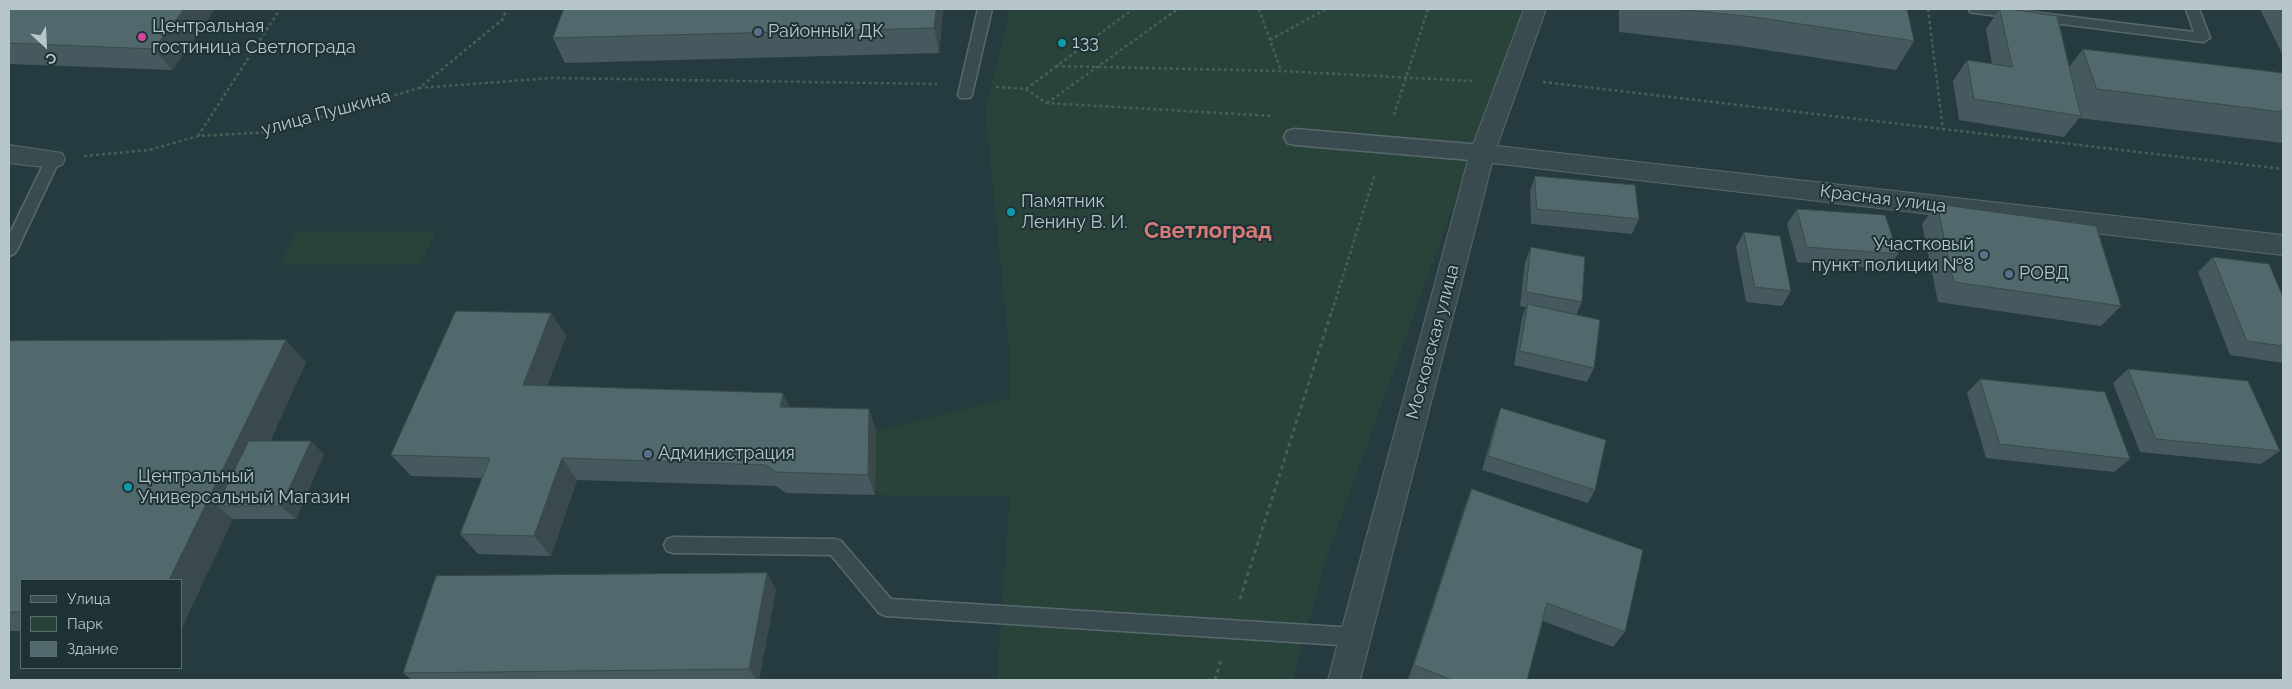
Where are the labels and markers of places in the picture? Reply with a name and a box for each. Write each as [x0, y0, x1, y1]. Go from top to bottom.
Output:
place label: Центральная гостиница Светлограда [152, 16, 356, 58]
place label: Районный ДК [768, 21, 884, 43]
marker: Районный ДК [752, 26, 764, 38]
marker: Центральная гостиница Светлограда [136, 31, 148, 43]
place label: 133 [1072, 32, 1099, 54]
marker: 133 [1056, 37, 1068, 49]
place label: Памятник Ленину В. И. [1021, 191, 1128, 233]
marker: Памятник Ленину В. И. [1005, 206, 1017, 218]
place label: Участковый пункт полиции №8 [1812, 234, 1974, 276]
marker: Участковый пункт полиции №8 [1978, 249, 1990, 261]
place label: РОВД [2019, 263, 2069, 285]
marker: РОВД [2003, 268, 2015, 280]
place label: Администрация [658, 443, 795, 465]
marker: Администрация [642, 448, 654, 460]
place label: Центральный Универсальный Магазин [138, 466, 350, 508]
marker: Центральный Универсальный Магазин [122, 481, 134, 493]

